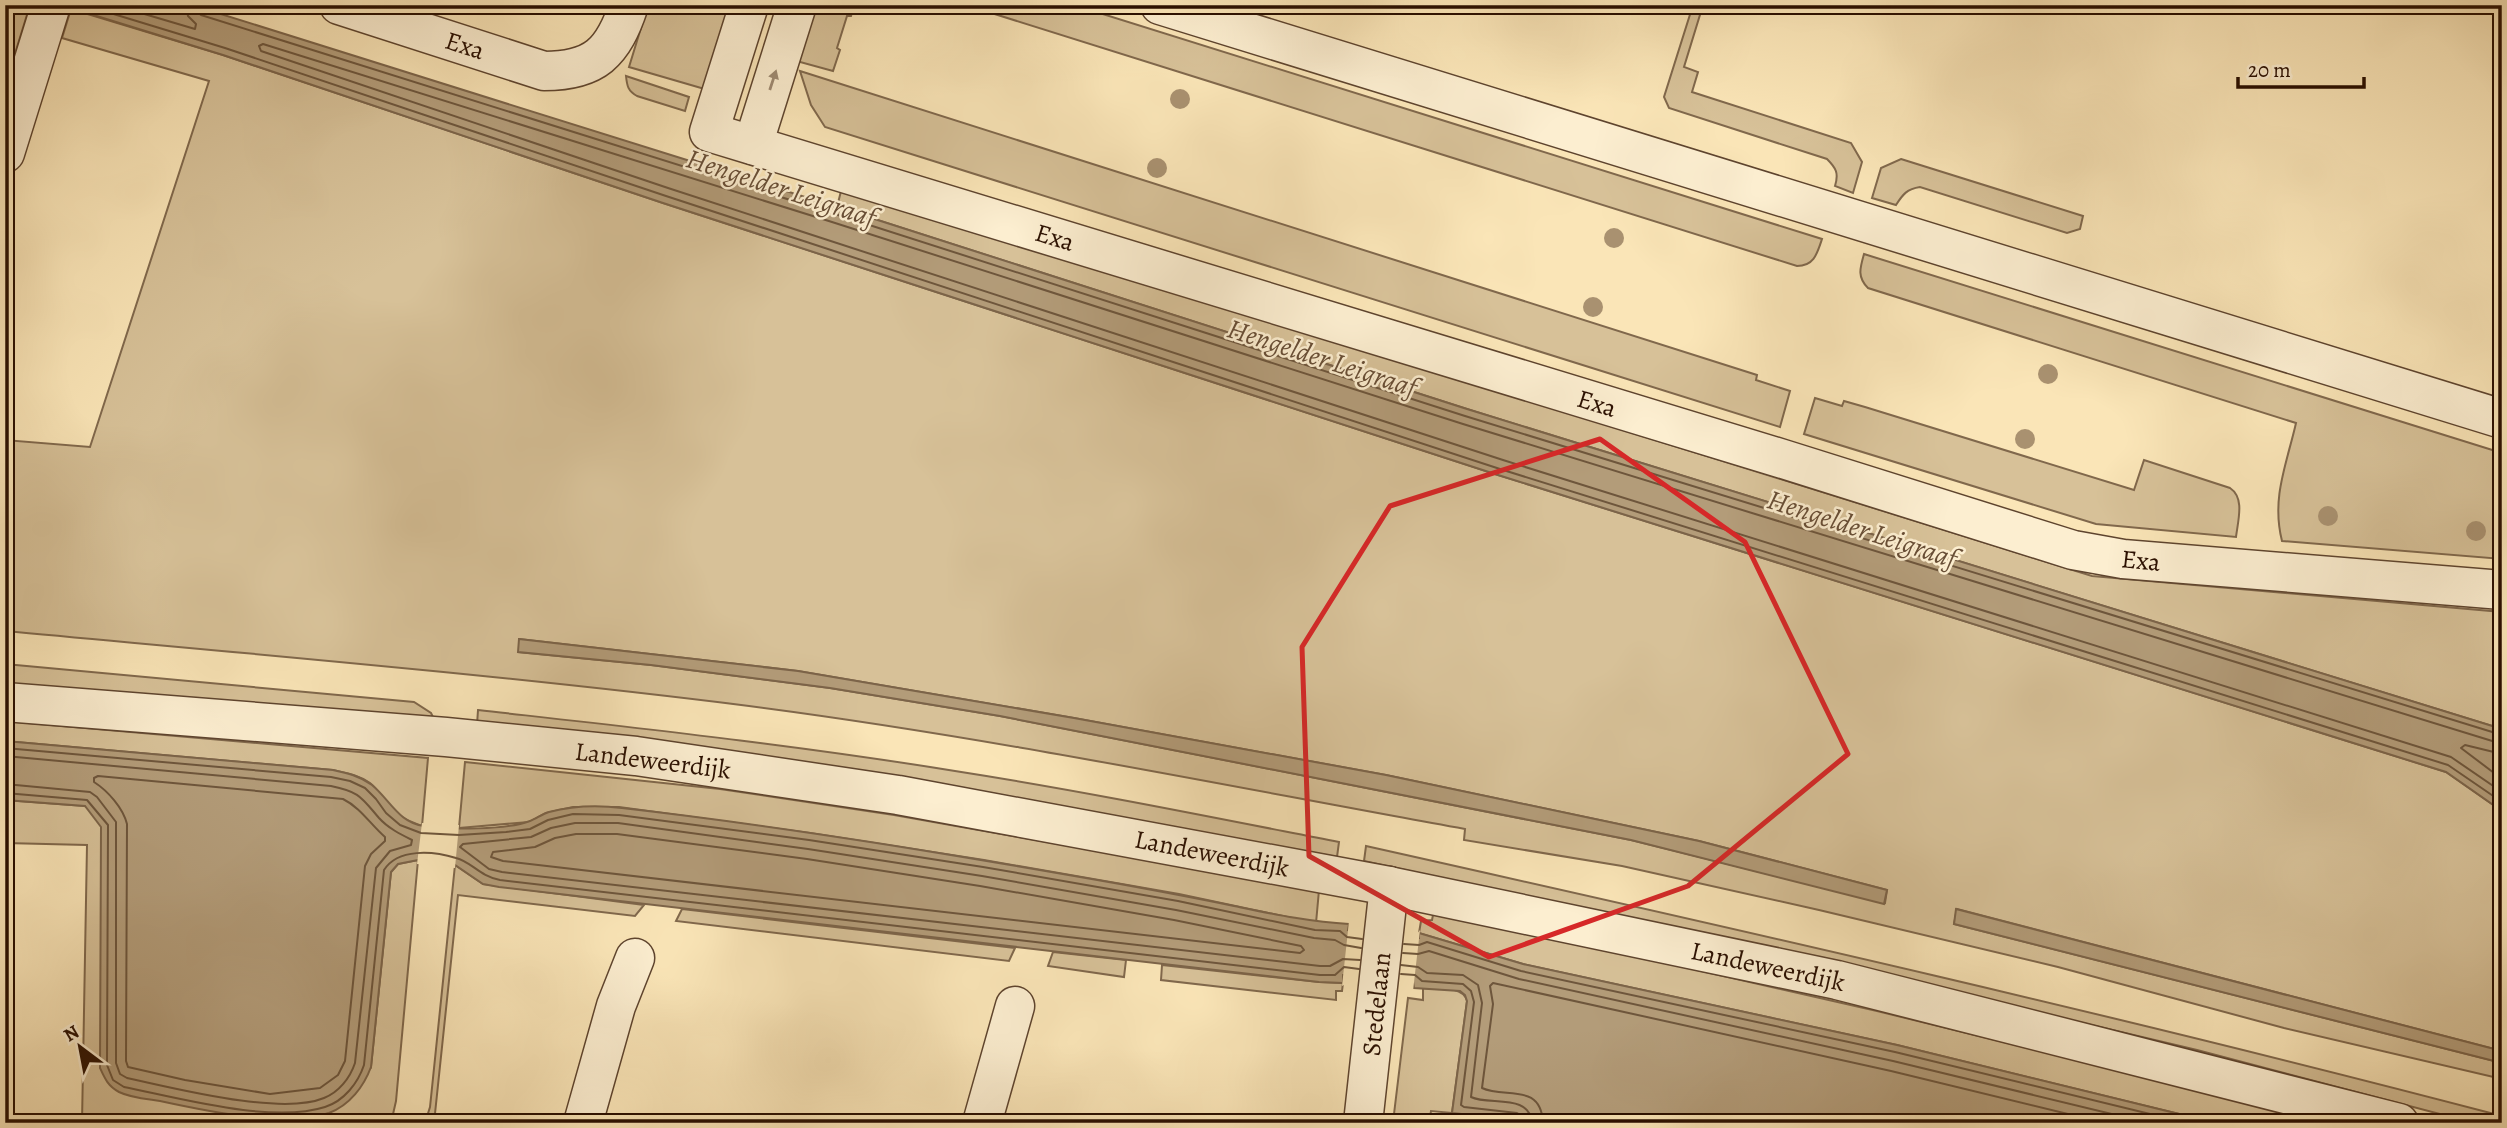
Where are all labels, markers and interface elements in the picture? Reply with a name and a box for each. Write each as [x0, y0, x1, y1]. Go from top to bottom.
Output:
street label: Exa [441, 23, 489, 68]
scale bar [2238, 46, 2364, 90]
text: 20 m [2248, 56, 2291, 84]
one-way arrow [768, 69, 779, 90]
water label: Hengelder Leigraaf [681, 140, 885, 238]
street label: Exa [1031, 215, 1079, 260]
water label: Hengelder Leigraaf [1222, 310, 1426, 408]
street label: Exa [1573, 381, 1621, 426]
water label: Hengelder Leigraaf [1762, 481, 1966, 579]
street label: Exa [2120, 541, 2162, 580]
street label: Landeweerdijk [573, 734, 733, 787]
street label: Landeweerdijk [1132, 821, 1292, 886]
street label: Landeweerdijk [1688, 933, 1848, 1000]
street label: Stedelaan [1354, 950, 1399, 1058]
north arrow [46, 1012, 116, 1082]
text: N [59, 1019, 84, 1048]

